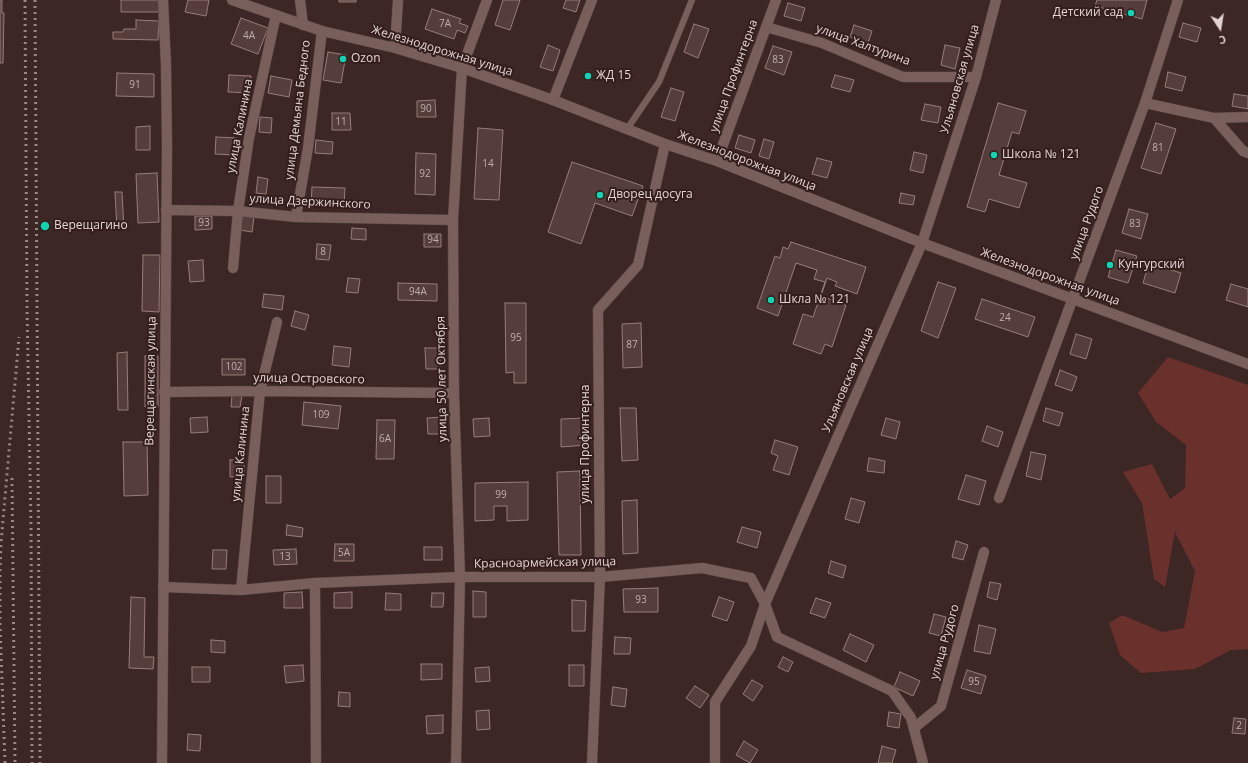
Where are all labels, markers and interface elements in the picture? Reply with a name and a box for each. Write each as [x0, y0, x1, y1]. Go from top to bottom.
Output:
place label: Детский сад [1053, 6, 1123, 20]
marker: Детский сад [1126, 8, 1136, 18]
north arrow [1200, 8, 1240, 48]
house number: 7А [439, 18, 451, 30]
street label: улица Профинтерна [707, 18, 761, 134]
street label: улица Халтурина [814, 21, 912, 69]
street label: Железнодорожная улица [369, 23, 515, 79]
street label: Ульяновская улица [938, 23, 982, 135]
house number: 4А [243, 30, 255, 42]
text: С [1218, 32, 1228, 48]
street label: улица Демьяна Бедного [282, 39, 314, 181]
place label: Ozon [351, 52, 381, 66]
marker: Ozon [338, 54, 348, 64]
house number: 83 [772, 54, 784, 66]
place label: ЖД 15 [596, 69, 631, 83]
marker: ЖД 15 [583, 71, 593, 81]
street label: улица Калинина [224, 78, 256, 174]
house number: 91 [129, 79, 141, 91]
house number: 90 [420, 103, 432, 115]
house number: 11 [335, 116, 347, 128]
street label: Железнодорожная улица [676, 128, 818, 194]
house number: 81 [1152, 142, 1164, 154]
place label: Школа № 121 [1002, 148, 1080, 162]
marker: Школа № 121 [989, 150, 999, 160]
house number: 14 [482, 158, 494, 170]
house number: 92 [419, 168, 431, 180]
street label: улица Рудого [1067, 184, 1107, 262]
place label: Дворец досуга [608, 188, 693, 202]
marker: Дворец досуга [595, 190, 605, 200]
street label: улица Дзержинского [249, 192, 371, 212]
house number: 93 [198, 217, 210, 229]
house number: 83 [1129, 218, 1141, 230]
place label: Верещагино [54, 219, 128, 233]
marker: Верещагино [39, 220, 51, 232]
house number: 94 [427, 234, 439, 246]
street label: Железнодорожная улица [978, 245, 1122, 309]
house number: 8 [320, 246, 326, 258]
place label: Кунгурский [1118, 258, 1185, 272]
marker: Кунгурский [1105, 260, 1115, 270]
house number: 94А [409, 286, 427, 298]
place label: Шкла № 121 [779, 293, 850, 307]
marker: Шкла № 121 [766, 295, 776, 305]
house number: 24 [999, 312, 1011, 324]
street label: Верещагинская улица [143, 316, 159, 446]
street label: улица 50 лет Октября [434, 316, 450, 442]
street label: Ульяновская улица [819, 325, 877, 435]
house number: 95 [510, 332, 522, 344]
house number: 87 [626, 339, 638, 351]
house number: 102 [225, 361, 243, 373]
street label: улица Островского [253, 371, 365, 387]
street label: улица Профинтерна [579, 385, 593, 503]
street label: улица Калинина [229, 406, 253, 502]
house number: 109 [312, 409, 330, 421]
house number: 6А [379, 433, 391, 445]
house number: 99 [495, 489, 507, 501]
house number: 5А [338, 547, 350, 559]
house number: 13 [279, 551, 291, 563]
street label: Красноармейская улица [474, 555, 616, 571]
house number: 93 [635, 594, 647, 606]
street label: улица Рудого [927, 603, 963, 681]
house number: 95 [968, 676, 980, 688]
house number: 2 [1236, 720, 1242, 732]

